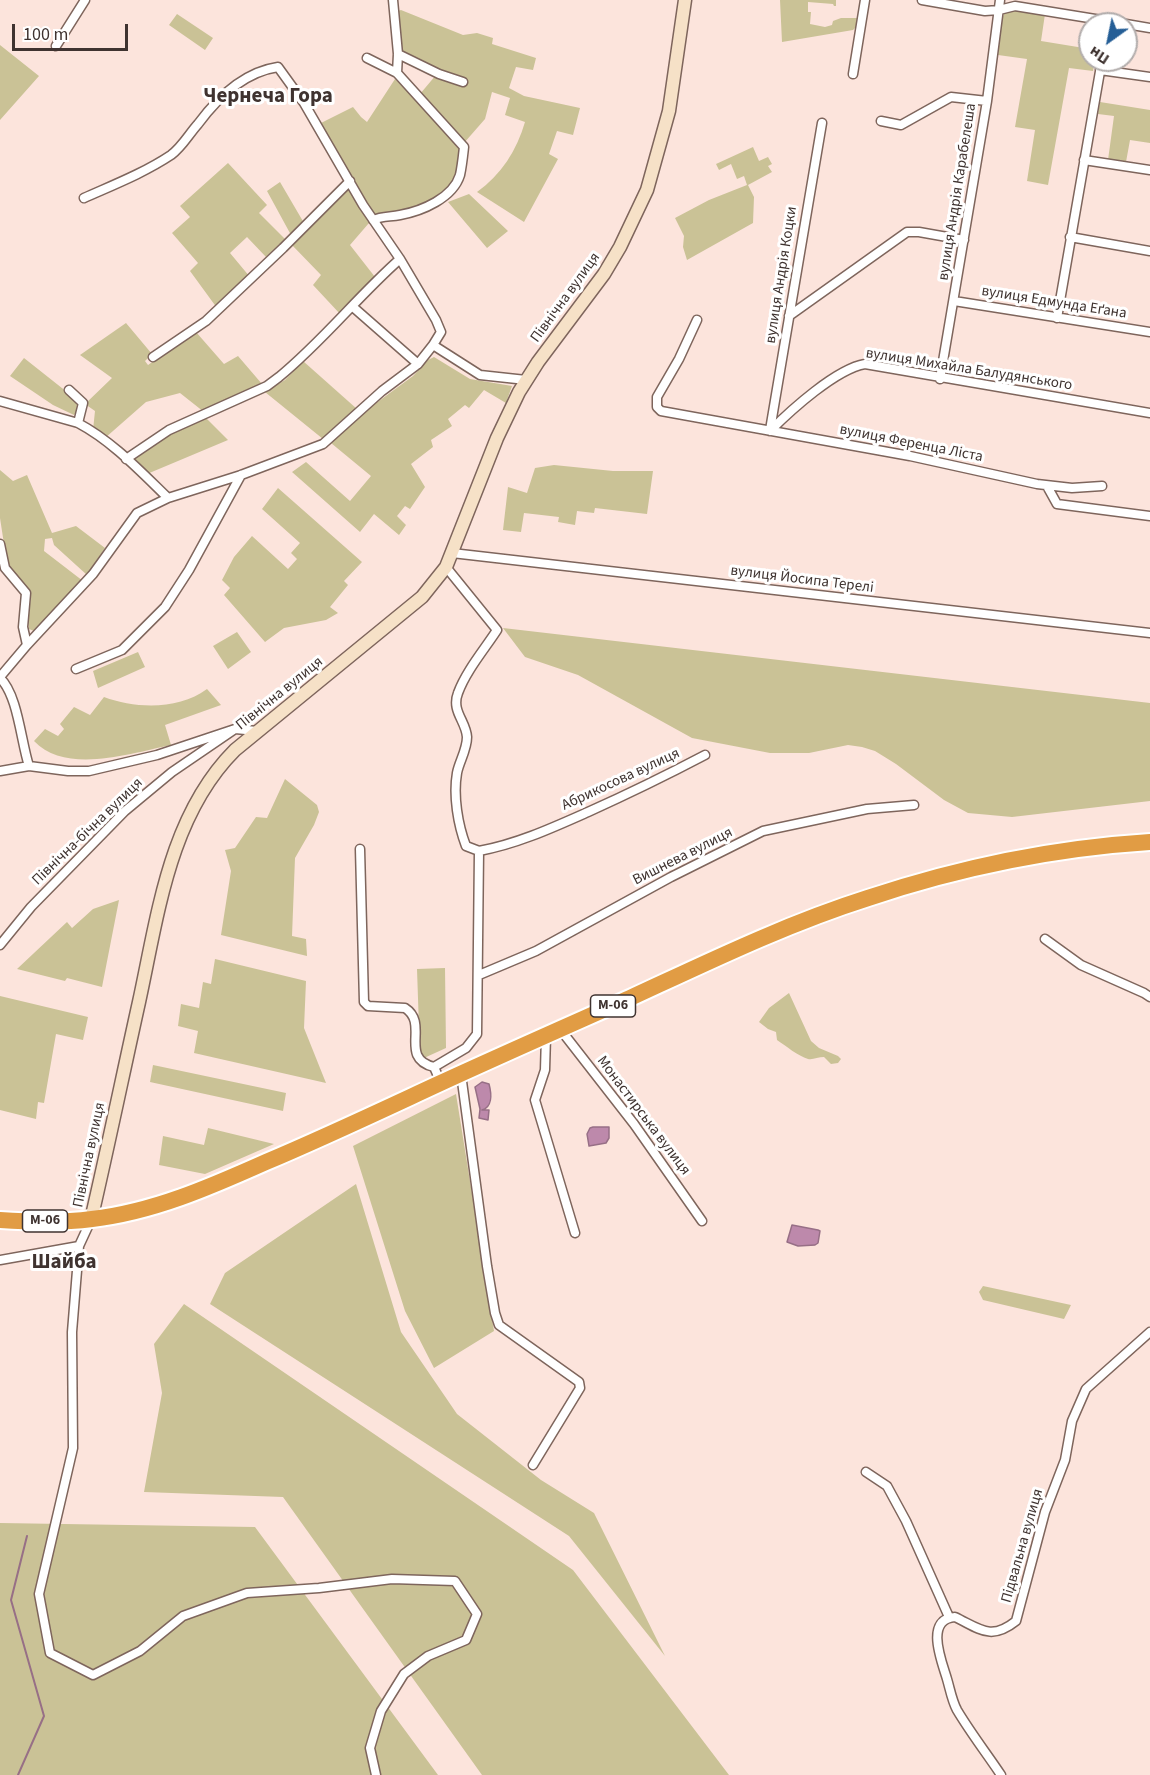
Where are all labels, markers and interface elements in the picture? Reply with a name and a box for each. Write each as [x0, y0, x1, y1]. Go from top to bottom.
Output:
scale bar [15, 12, 130, 50]
north arrow [1078, 12, 1138, 72]
text: 100 m [23, 22, 68, 47]
text: Пн [1085, 41, 1114, 70]
district label: Чернеча Гора [203, 84, 333, 110]
street label: вулиця Андрія Карабелеша [935, 102, 981, 282]
street label: вулиця Андрія Коцки [762, 205, 802, 345]
street label: Північна вулиця [527, 250, 605, 346]
street label: вулиця Едмунда Еґана [980, 283, 1128, 323]
street label: вулиця Михайла Балудянського [864, 345, 1074, 395]
street label: вулиця Ференца Ліста [838, 421, 984, 467]
street label: вулиця Йосипа Терелі [729, 562, 875, 598]
street label: Північна вулиця [233, 653, 327, 735]
street label: Абрикосова вулиця [559, 745, 683, 815]
street label: Північна-бічна вулиця [29, 774, 147, 890]
street label: Вишнева вулиця [630, 824, 736, 890]
road number: М-06 [590, 995, 636, 1017]
street label: Монастирська вулиця [592, 1053, 694, 1179]
street label: Північна вулиця [70, 1101, 110, 1209]
road number: М-06 [22, 1210, 68, 1232]
district label: Шайба [31, 1250, 97, 1276]
street label: Підвальна вулиця [998, 1487, 1048, 1605]

